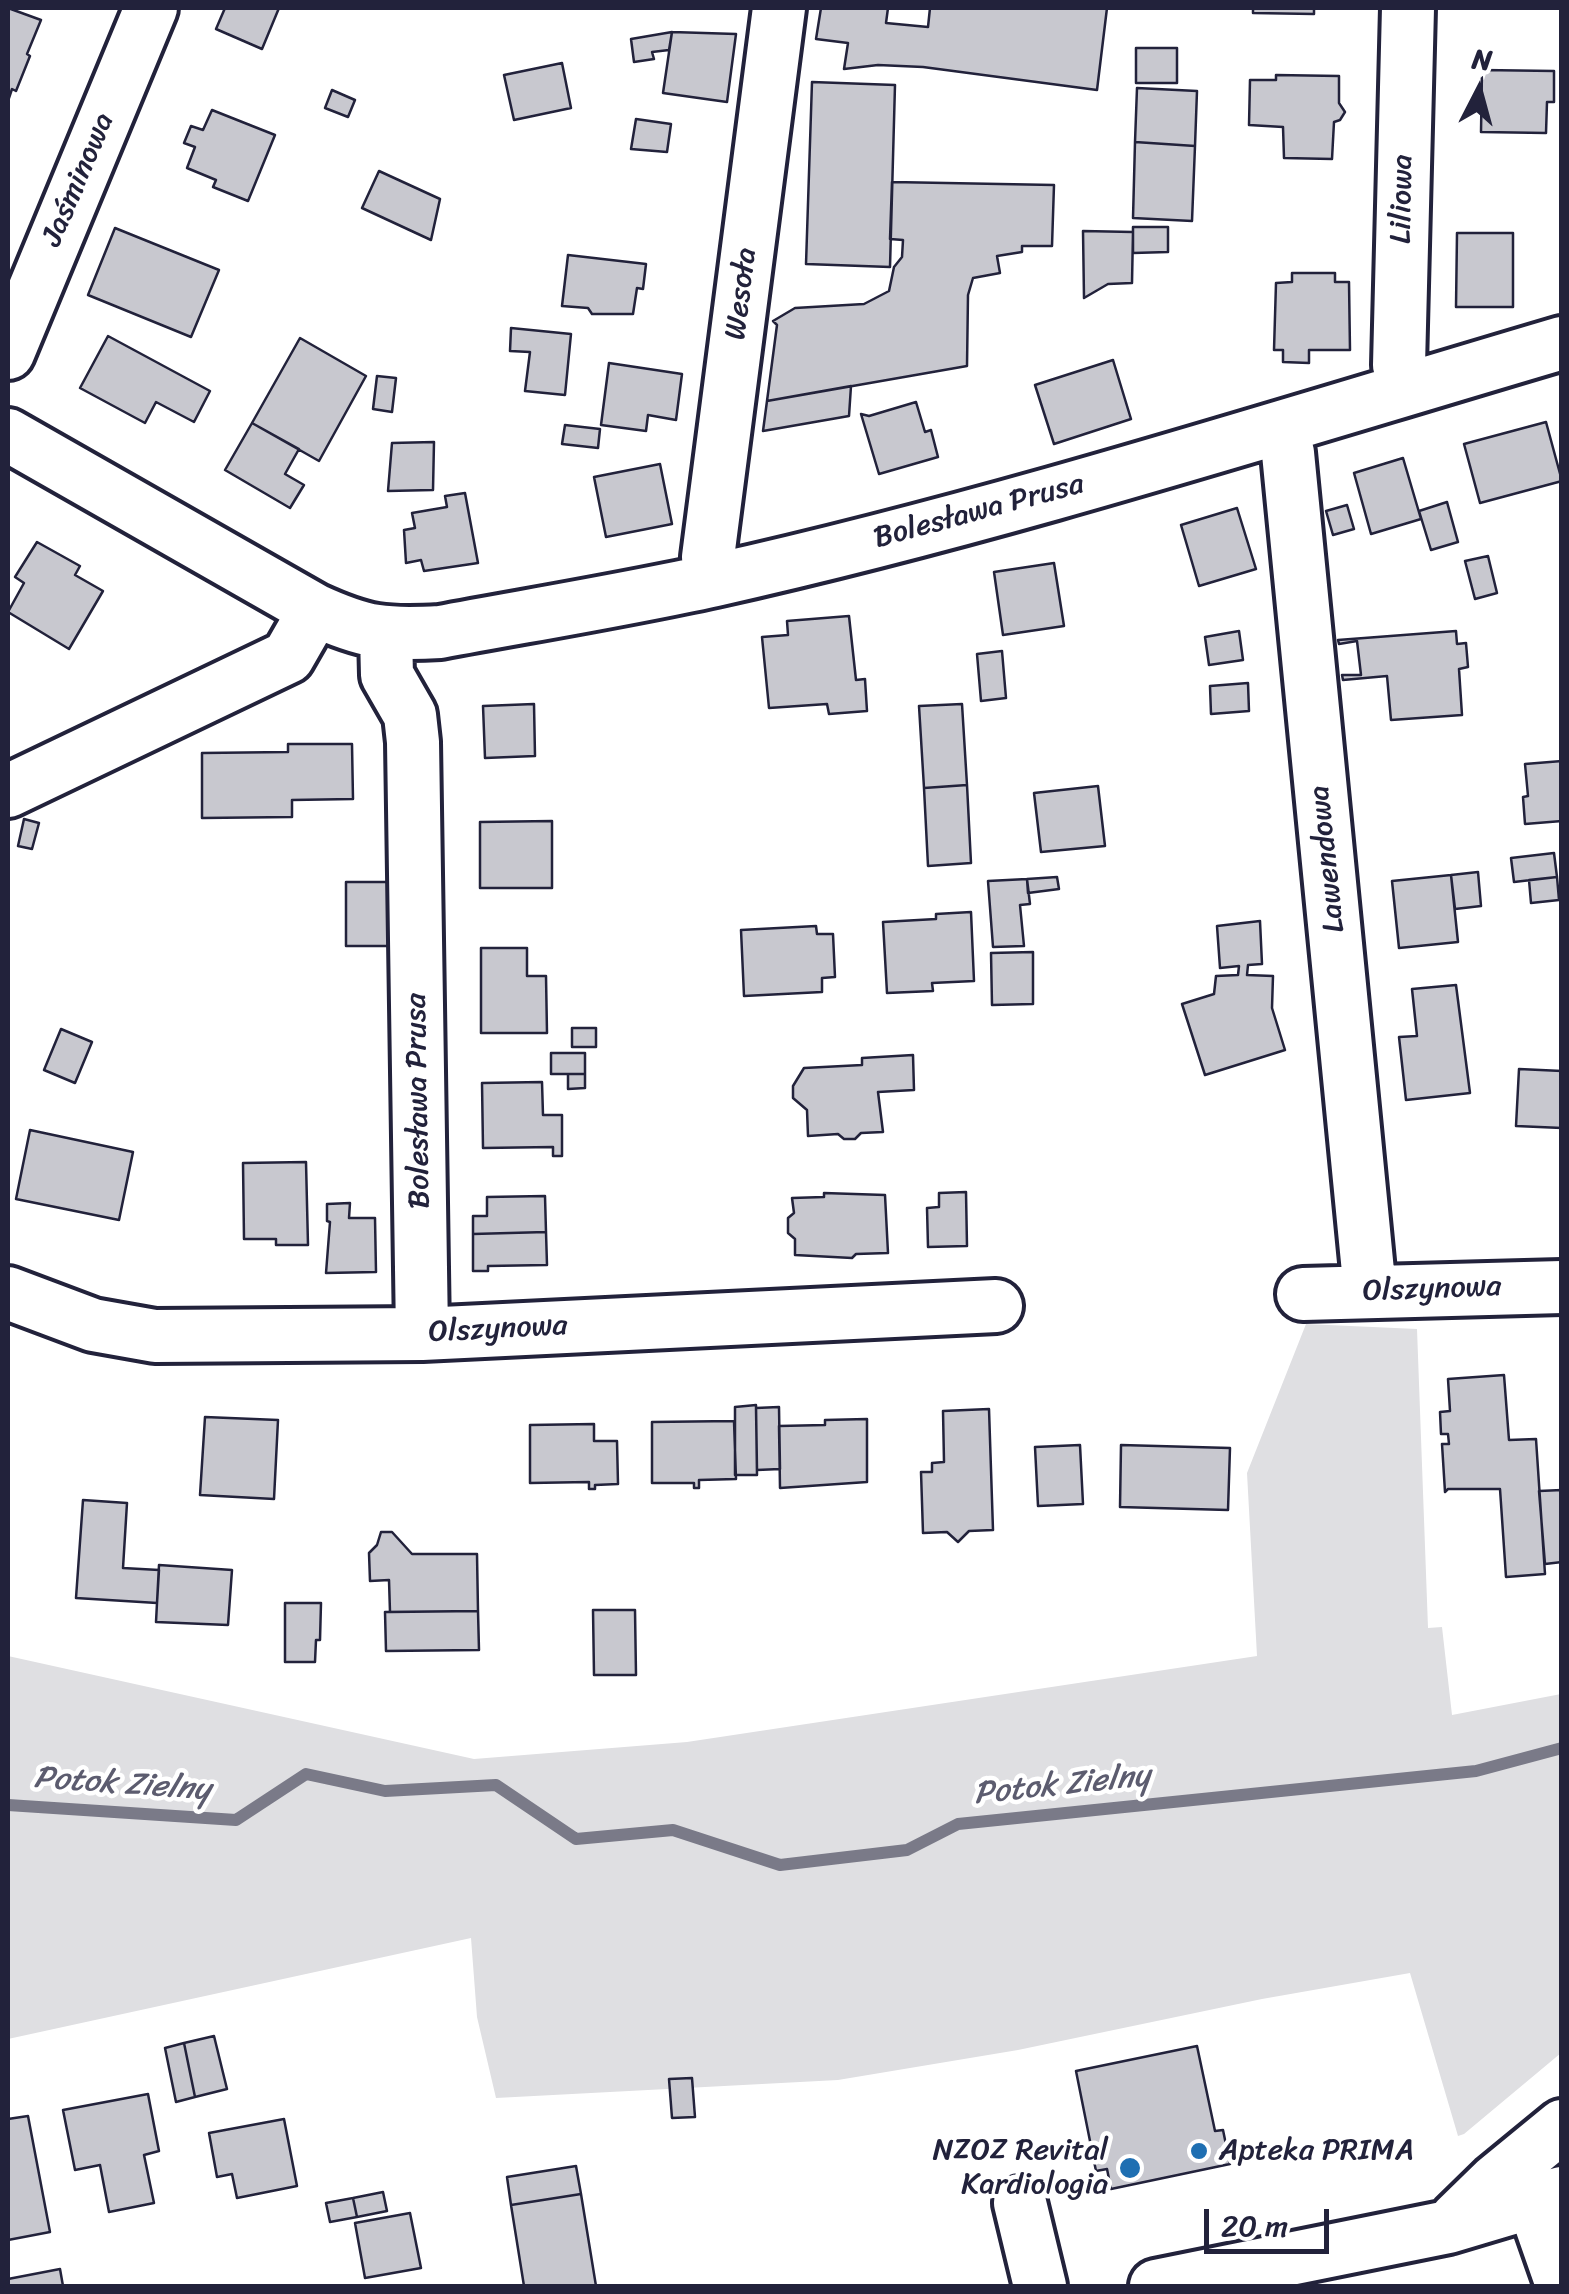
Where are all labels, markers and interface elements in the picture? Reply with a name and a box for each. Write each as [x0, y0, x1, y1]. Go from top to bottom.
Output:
text: N [1470, 34, 1494, 85]
north arrow [1429, 40, 1529, 140]
street label: Jaśminowa [35, 108, 123, 252]
street label: Liliowa [1384, 154, 1422, 244]
street label: Wesoła [719, 246, 765, 342]
street label: Bolesława Prusa [870, 467, 1088, 557]
street label: Lawendowa [1302, 784, 1354, 934]
street label: Bolesława Prusa [399, 993, 439, 1209]
street label: Olszynowa [1362, 1270, 1502, 1310]
street label: Olszynowa [428, 1308, 568, 1352]
water label: Potok Zielny [972, 1758, 1152, 1814]
water label: Potok Zielny [33, 1760, 211, 1810]
place label: NZOZ Revital Kardiologia [933, 2133, 1108, 2204]
place label: Apteka PRIMA [1219, 2133, 1414, 2169]
marker: Apteka PRIMA [1188, 2140, 1210, 2162]
marker: NZOZ Revital Kardiologia [1117, 2155, 1143, 2181]
scale bar [1209, 2189, 1334, 2251]
text: 20 m [1221, 2199, 1288, 2253]

